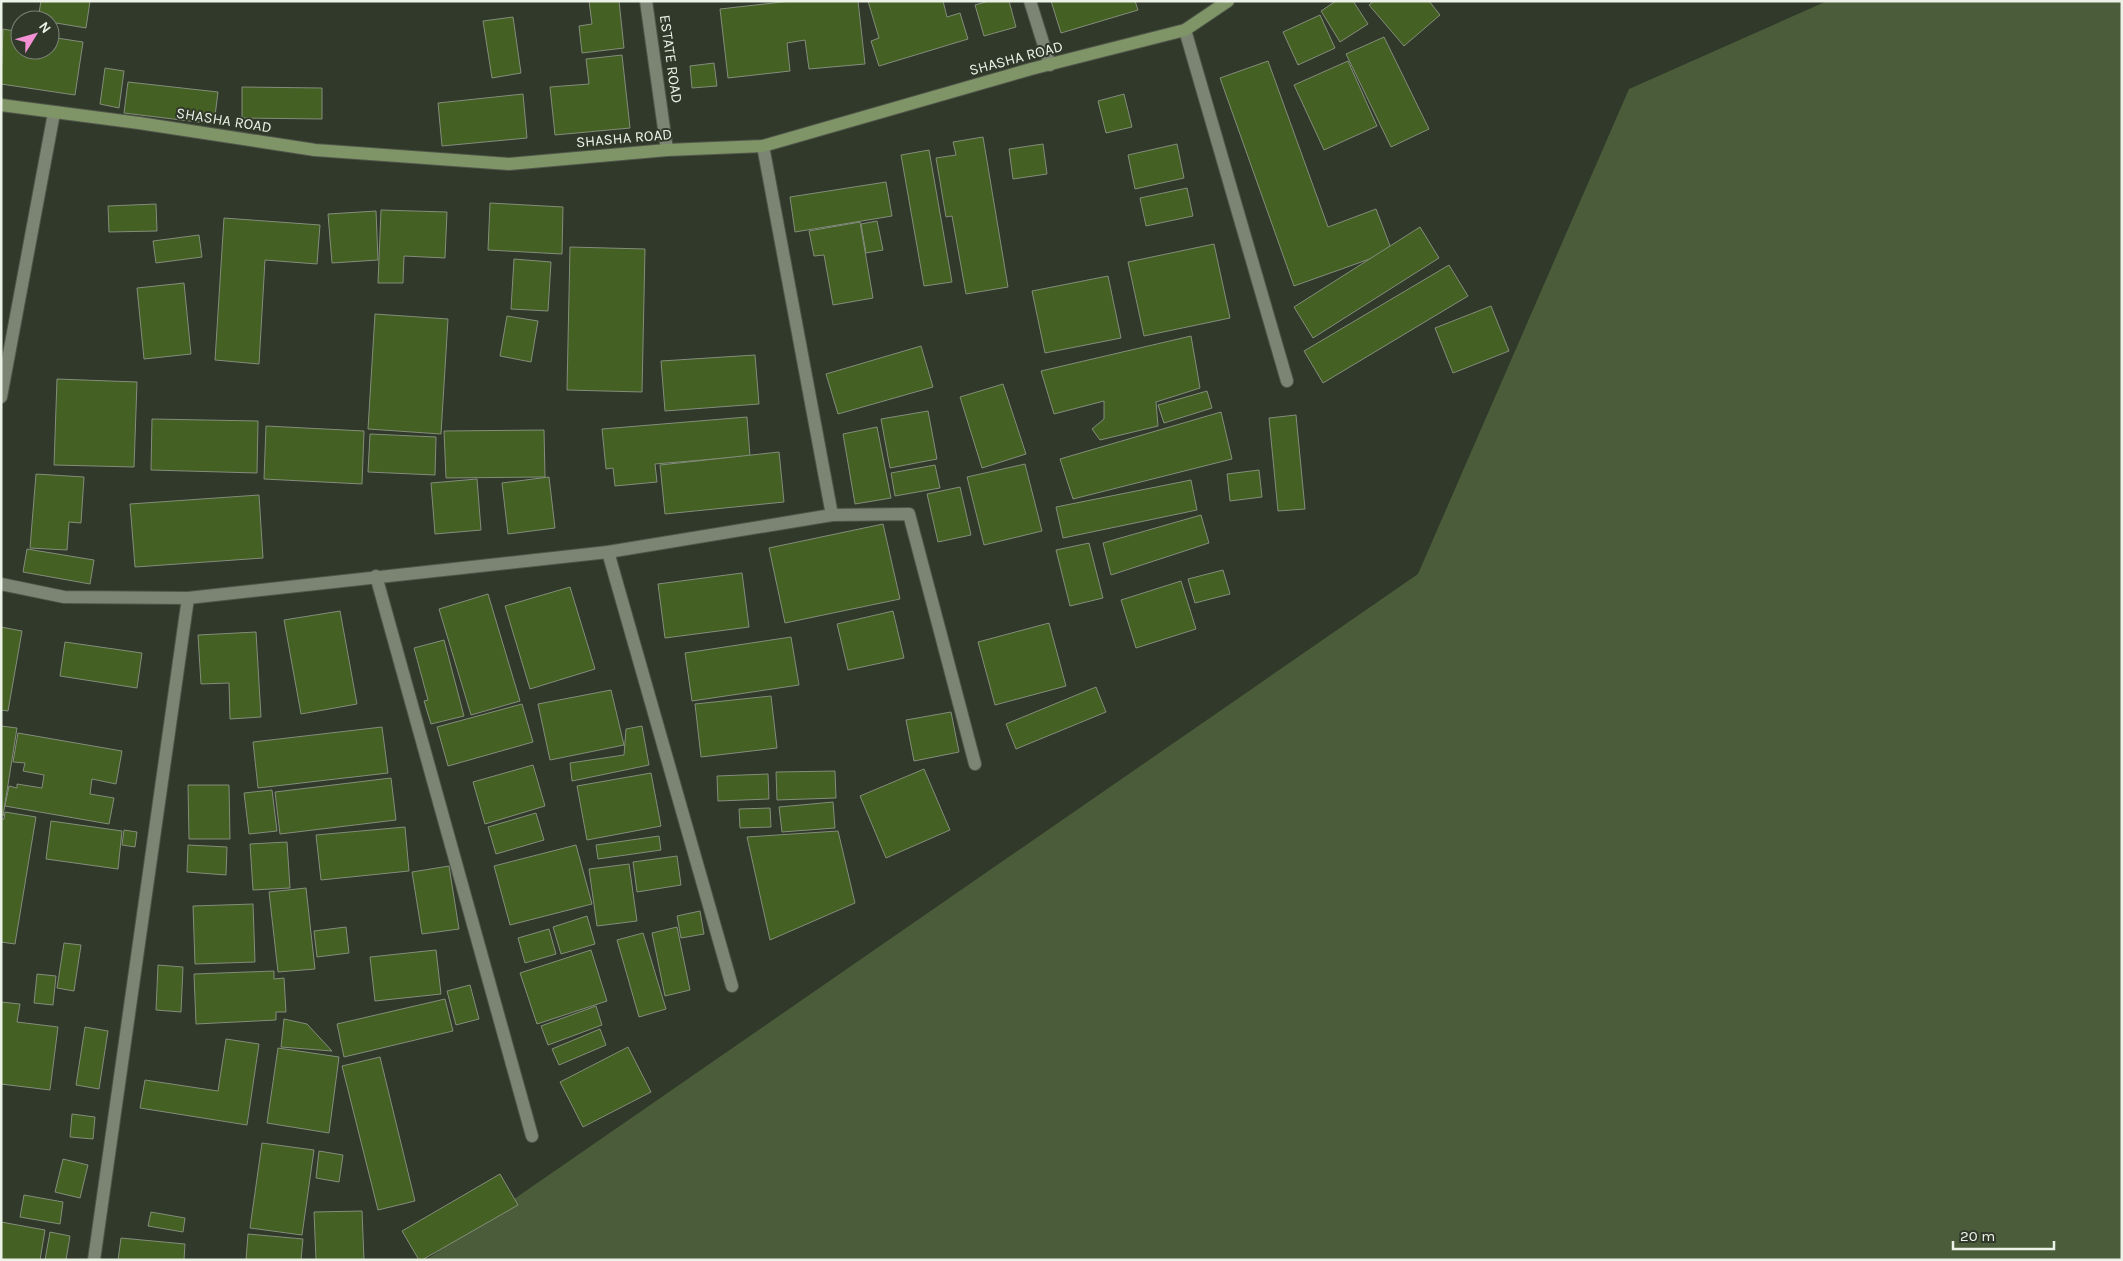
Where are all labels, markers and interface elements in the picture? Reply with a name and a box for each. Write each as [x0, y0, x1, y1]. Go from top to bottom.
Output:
north arrow [10, 10, 60, 60]
street label: ESTATE ROAD [656, 14, 686, 104]
text: N [35, 18, 55, 37]
street label: SHASHA ROAD [967, 37, 1065, 79]
street label: SHASHA ROAD [175, 104, 273, 136]
street label: SHASHA ROAD [575, 125, 673, 151]
scale bar [1953, 1218, 2054, 1250]
text: 20 m [1960, 1227, 1995, 1245]

